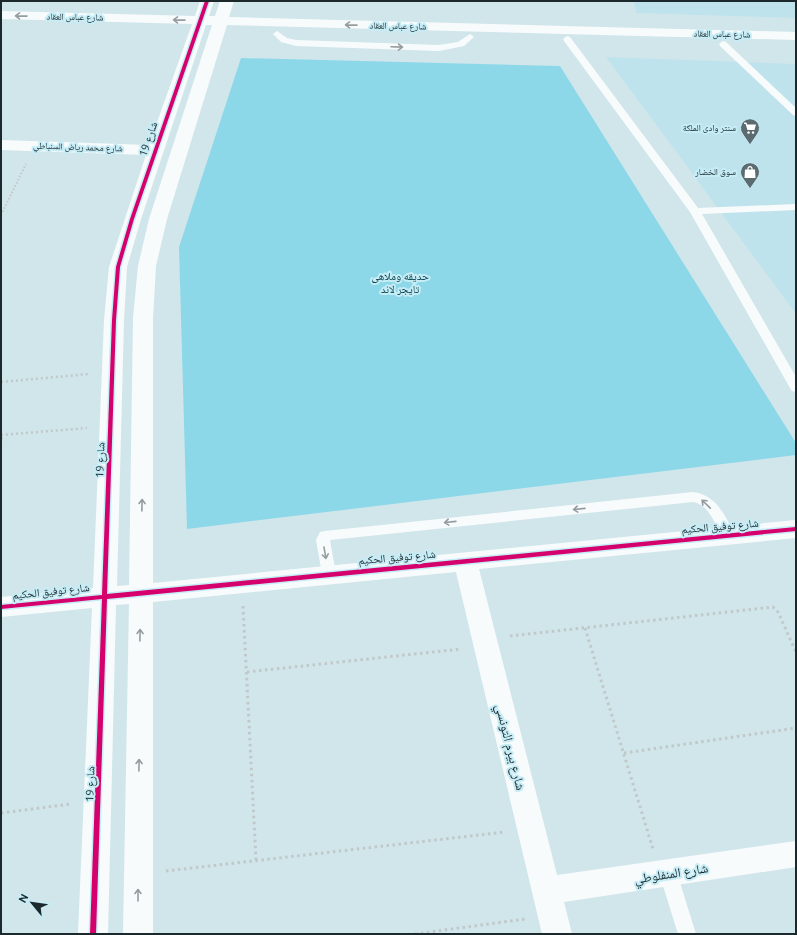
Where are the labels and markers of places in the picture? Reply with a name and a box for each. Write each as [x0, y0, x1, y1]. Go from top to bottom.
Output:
supermarket icon: سنتر وادى الملكة [739, 117, 761, 145]
place label: سنتر وادى الملكة [683, 123, 736, 133]
shop icon: سوق الخضار [739, 161, 761, 189]
place label: سوق الخضار [694, 167, 736, 177]

